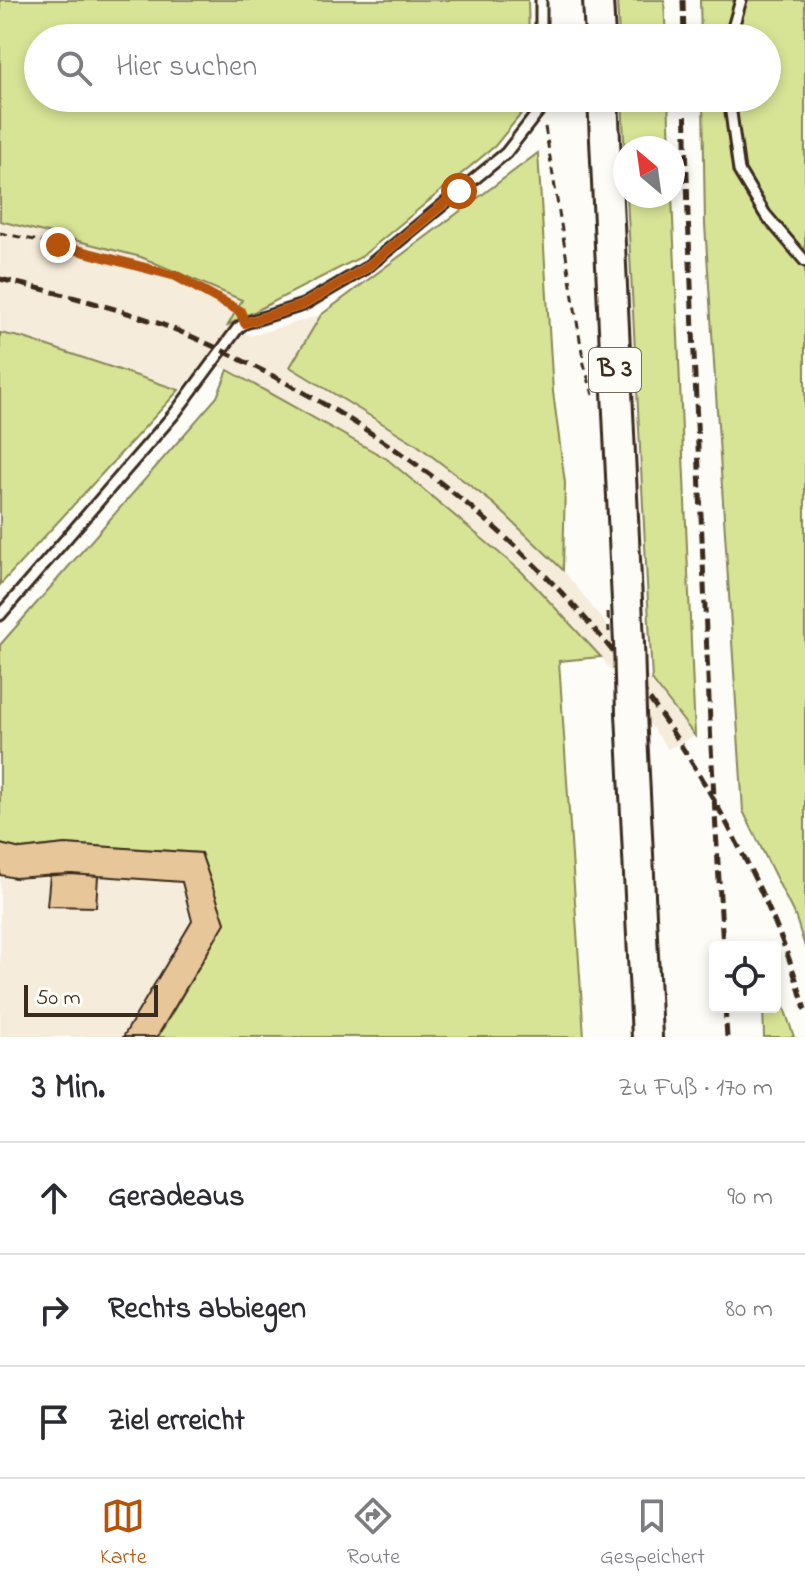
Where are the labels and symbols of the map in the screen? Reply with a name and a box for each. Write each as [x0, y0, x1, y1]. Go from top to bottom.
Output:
north arrow [613, 136, 685, 208]
route start [441, 173, 477, 209]
route end [40, 227, 76, 263]
road number: B 3 [589, 348, 641, 392]
scale bar [24, 981, 158, 1017]

